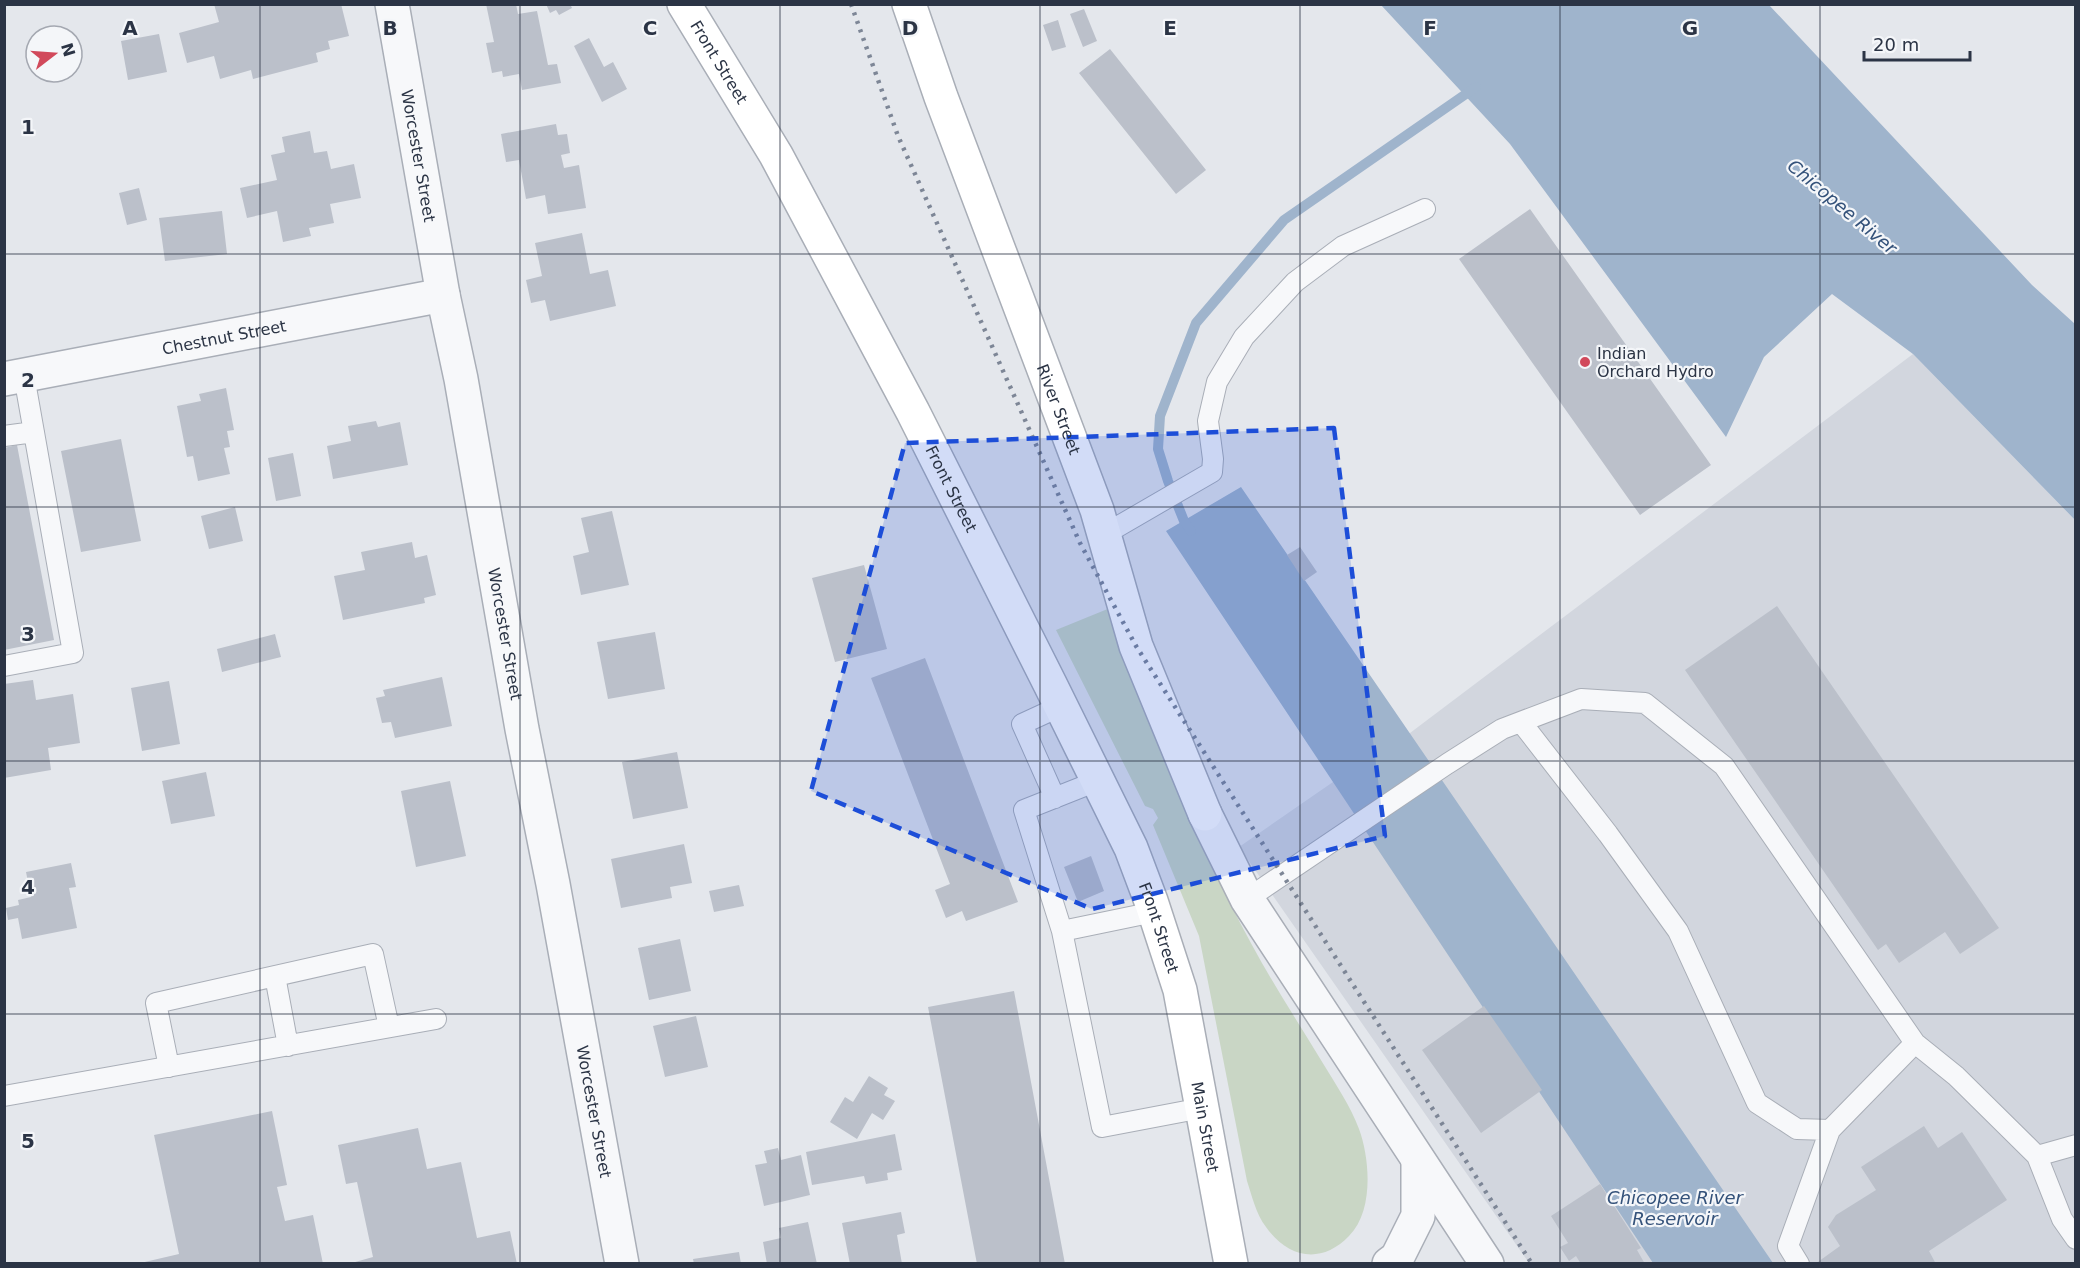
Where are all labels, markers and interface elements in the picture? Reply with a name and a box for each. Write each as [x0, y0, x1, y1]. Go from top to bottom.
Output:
text: A [122, 16, 138, 40]
text: B [382, 16, 398, 40]
text: C [643, 16, 657, 40]
text: D [902, 16, 918, 40]
text: E [1163, 16, 1177, 40]
text: F [1423, 16, 1437, 40]
text: G [1682, 16, 1698, 40]
street label: Front Street [686, 17, 752, 108]
north arrow [24, 24, 84, 84]
scale bar [1864, 24, 1970, 62]
text: 20 m [1873, 34, 1919, 55]
text: N [57, 41, 79, 59]
street label: Worcester Street [397, 88, 439, 224]
text: 1 [21, 115, 35, 139]
water label: Chicopee River [1784, 155, 1902, 259]
street label: Chestnut Street [160, 316, 288, 359]
place label: Indian Orchard Hydro [1597, 344, 1714, 381]
marker: Indian Orchard Hydro [1578, 355, 1592, 369]
street label: River Street [1033, 361, 1084, 457]
text: 2 [21, 368, 35, 392]
street label: Front Street [922, 443, 981, 535]
street label: Worcester Street [484, 566, 526, 702]
text: 3 [21, 622, 35, 646]
text: 4 [21, 875, 35, 899]
street label: Front Street [1135, 880, 1183, 975]
street label: Worcester Street [572, 1044, 615, 1179]
street label: Main Street [1187, 1080, 1223, 1174]
text: 5 [21, 1129, 35, 1153]
water label: Chicopee River Reservoir [1607, 1187, 1745, 1229]

